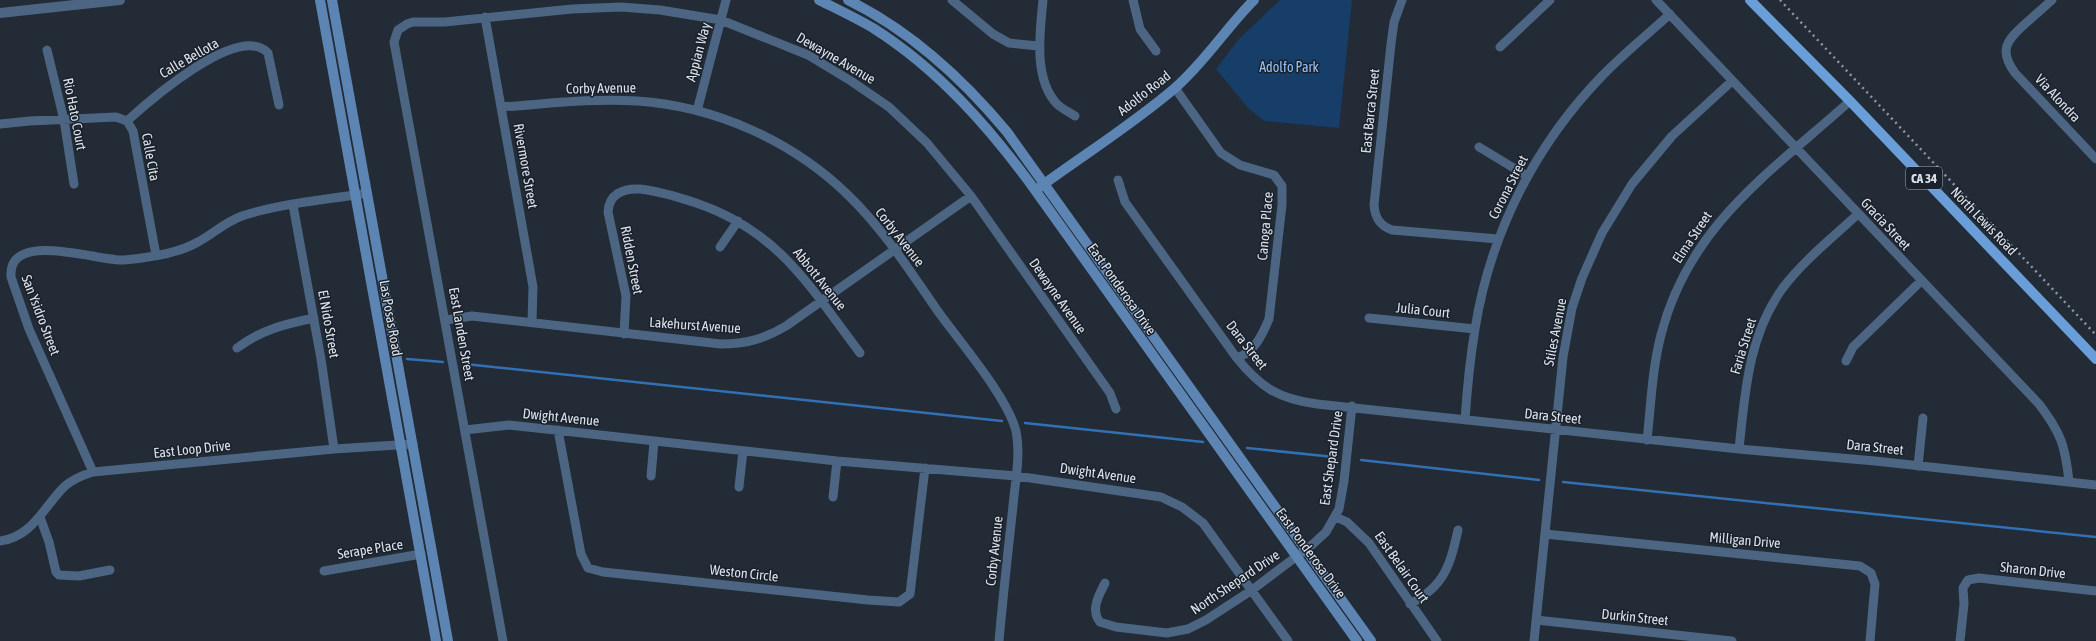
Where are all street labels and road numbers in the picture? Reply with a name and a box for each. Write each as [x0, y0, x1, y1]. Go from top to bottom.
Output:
street label: Appian Way [682, 20, 714, 83]
street label: Dewayne Avenue [794, 29, 878, 87]
street label: Calle Bellota [157, 35, 221, 81]
street label: Adolfo Road [1114, 67, 1174, 119]
street label: East Barca Street [1358, 68, 1382, 154]
street label: Via Alondra [2032, 71, 2084, 125]
street label: Rio Hato Court [60, 76, 90, 152]
street label: Corby Avenue [566, 79, 636, 97]
street label: Rivermore Street [511, 122, 541, 210]
street label: Calle Cita [139, 132, 163, 182]
street label: Corona Street [1485, 152, 1531, 222]
road number: CA 34 [1906, 167, 1942, 189]
street label: North Lewis Road [1948, 184, 2020, 258]
street label: Canoga Place [1254, 191, 1276, 261]
street label: Gracia Street [1858, 195, 1914, 253]
street label: Corby Avenue [872, 205, 928, 269]
street label: Elma Street [1669, 208, 1715, 266]
street label: Ridden Street [618, 224, 646, 296]
street label: East Ponderosa Drive [1085, 240, 1159, 338]
street label: Abbott Avenue [790, 245, 850, 313]
street label: Dewayne Avenue [1026, 255, 1090, 337]
street label: San Ysidro Street [18, 273, 64, 357]
street label: Las Posas Road [376, 279, 406, 357]
street label: East Landen Street [446, 286, 478, 382]
street label: El Nido Street [315, 289, 343, 359]
street label: Stiles Avenue [1541, 297, 1569, 367]
street label: Julia Court [1395, 299, 1451, 321]
street label: Lakehurst Avenue [649, 314, 741, 336]
street label: Faria Street [1727, 316, 1759, 376]
street label: Dara Street [1223, 317, 1271, 373]
street label: Dwight Avenue [522, 405, 600, 429]
street label: Dara Street [1524, 405, 1582, 427]
street label: East Shepard Drive [1316, 410, 1346, 506]
street label: Dara Street [1846, 436, 1904, 458]
street label: East Loop Drive [153, 437, 231, 461]
street label: Dwight Avenue [1059, 460, 1137, 486]
street label: East Ponderosa Drive [1273, 505, 1349, 601]
street label: Corby Avenue [982, 515, 1006, 587]
street label: East Belair Court [1371, 528, 1433, 606]
street label: Milligan Drive [1709, 529, 1781, 551]
street label: Serape Place [336, 536, 404, 562]
street label: North Shepard Drive [1188, 546, 1282, 618]
street label: Sharon Drive [1999, 559, 2067, 581]
street label: Weston Circle [709, 561, 779, 585]
street label: Durkin Street [1601, 606, 1669, 628]

